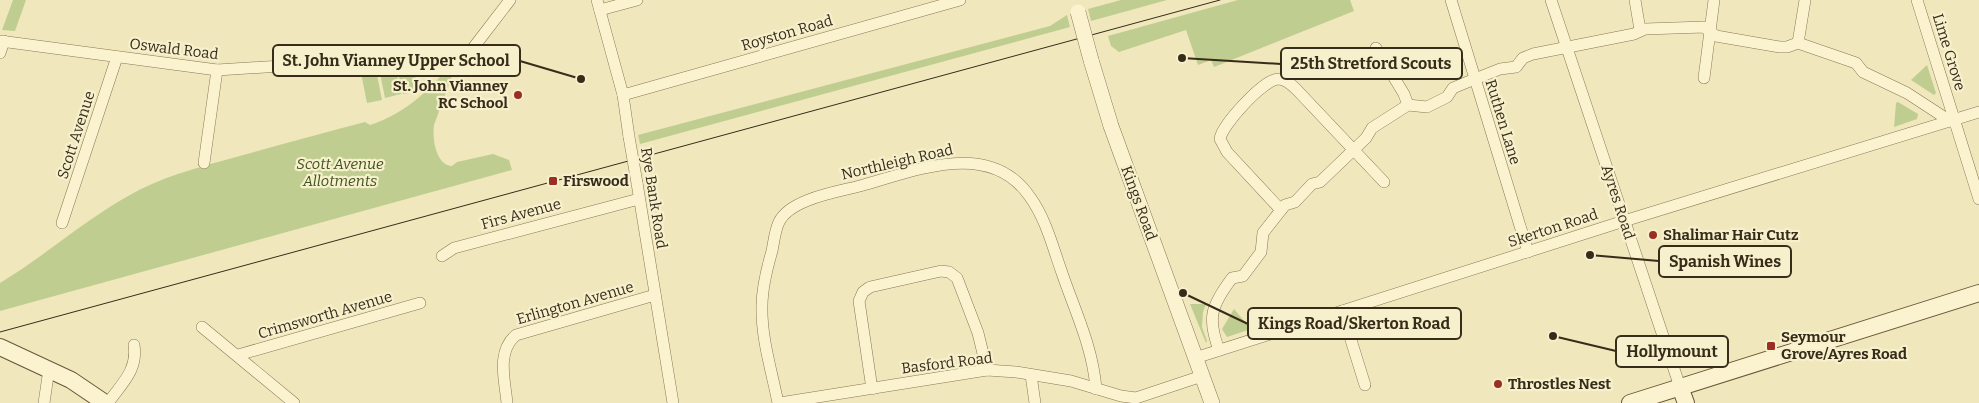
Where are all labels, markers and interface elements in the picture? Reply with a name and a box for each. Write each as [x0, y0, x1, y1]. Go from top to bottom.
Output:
street label: Royston Road [739, 11, 835, 55]
street label: Lime Grove [1929, 11, 1969, 93]
street label: Oswald Road [129, 35, 220, 63]
callout: St. John Vianney Upper School [273, 45, 520, 76]
callout: 25th Stretford Scouts [1281, 48, 1462, 79]
text: St. John Vianney Upper School [282, 51, 510, 70]
text: 25th Stretford Scouts [1291, 54, 1452, 73]
place label: St. John Vianney RC School [393, 77, 509, 112]
street label: Ruthen Lane [1481, 77, 1525, 167]
street label: Scott Avenue [53, 89, 99, 181]
marker: St. John Vianney RC School [512, 89, 524, 101]
street label: Northleigh Road [839, 140, 955, 184]
street label: Rye Bank Road [637, 146, 671, 250]
park label: Scott Avenue Allotments [296, 155, 384, 190]
street label: Ayres Road [1597, 162, 1639, 242]
street label: Kings Road [1117, 163, 1161, 243]
place label: Firswood [563, 172, 629, 190]
marker: Firswood [547, 175, 559, 187]
street label: Firs Avenue [479, 195, 563, 233]
street label: Skerton Road [1506, 205, 1600, 251]
place label: Shalimar Hair Cutz [1663, 226, 1799, 244]
marker: Shalimar Hair Cutz [1647, 229, 1659, 241]
callout: Spanish Wines [1659, 246, 1791, 277]
text: Spanish Wines [1669, 252, 1781, 271]
street label: Erlington Avenue [514, 278, 636, 328]
street label: Crimsworth Avenue [256, 287, 394, 343]
callout: Kings Road/Skerton Road [1248, 308, 1461, 339]
text: Kings Road/Skerton Road [1258, 314, 1450, 333]
place label: Seymour Grove/Ayres Road [1781, 328, 1907, 363]
callout: Hollymount [1616, 336, 1728, 367]
marker: Seymour Grove/Ayres Road [1765, 340, 1777, 352]
text: Hollymount [1626, 342, 1718, 361]
street label: Basford Road [900, 348, 994, 378]
place label: Throstles Nest [1508, 375, 1611, 393]
marker: Throstles Nest [1492, 378, 1504, 390]

